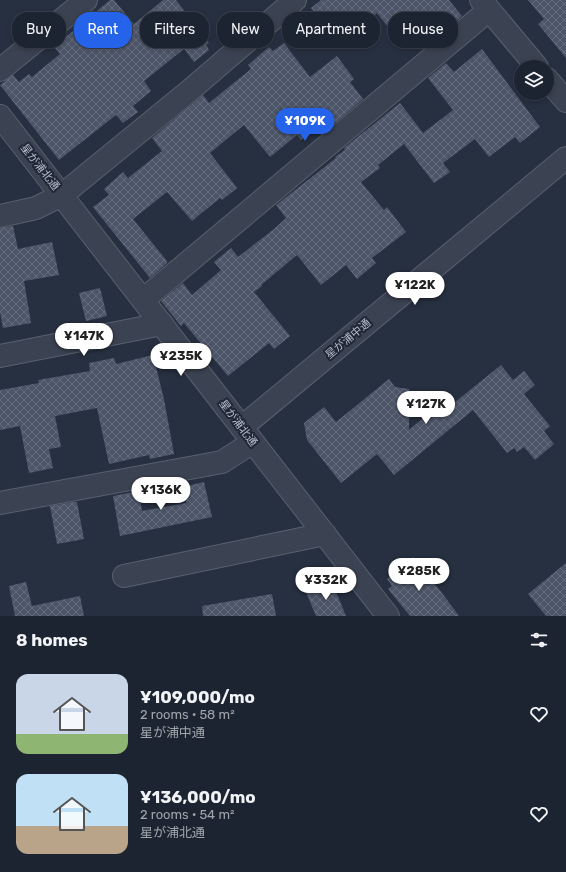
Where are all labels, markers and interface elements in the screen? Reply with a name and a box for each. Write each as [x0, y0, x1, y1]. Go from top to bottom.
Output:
chip: Buy [12, 12, 66, 48]
chip: Rent [74, 12, 132, 48]
chip: Filters [140, 12, 209, 48]
chip: New [217, 12, 274, 48]
chip: Apartment [282, 12, 380, 48]
chip: House [388, 12, 458, 48]
map controls [514, 60, 554, 100]
button: layers [514, 60, 554, 100]
pin: ¥109K [277, 108, 333, 142]
text: ¥109K [284, 113, 326, 128]
street label: 星が浦北通 [18, 141, 62, 193]
pin: ¥122K [387, 272, 443, 306]
text: ¥122K [395, 277, 435, 292]
street label: 星が浦中通 [323, 316, 373, 362]
pin: ¥147K [56, 323, 112, 357]
text: ¥147K [64, 328, 104, 343]
pin: ¥235K [153, 343, 209, 377]
text: ¥235K [160, 348, 203, 363]
pin: ¥127K [398, 391, 454, 425]
text: ¥127K [406, 396, 446, 411]
street label: 星が浦北通 [216, 397, 260, 449]
pin: ¥136K [133, 477, 189, 511]
text: ¥136K [140, 482, 182, 497]
pin: ¥285K [391, 558, 447, 592]
text: ¥285K [397, 563, 441, 578]
pin: ¥332K [298, 567, 354, 601]
text: ¥332K [304, 572, 348, 587]
icon: filters [528, 629, 550, 651]
text: 8 homes [16, 630, 88, 650]
text: ¥109,000/mo [140, 687, 255, 707]
icon: home [48, 690, 96, 738]
icon: heart [528, 703, 550, 725]
text: 2 rooms · 58 m² [140, 707, 235, 722]
text: 星が浦中通 [140, 725, 205, 740]
text: ¥136,000/mo [140, 787, 256, 807]
icon: home [48, 790, 96, 838]
icon: heart [528, 803, 550, 825]
text: 2 rooms · 54 m² [140, 807, 234, 822]
text: 星が浦北通 [140, 825, 205, 840]

